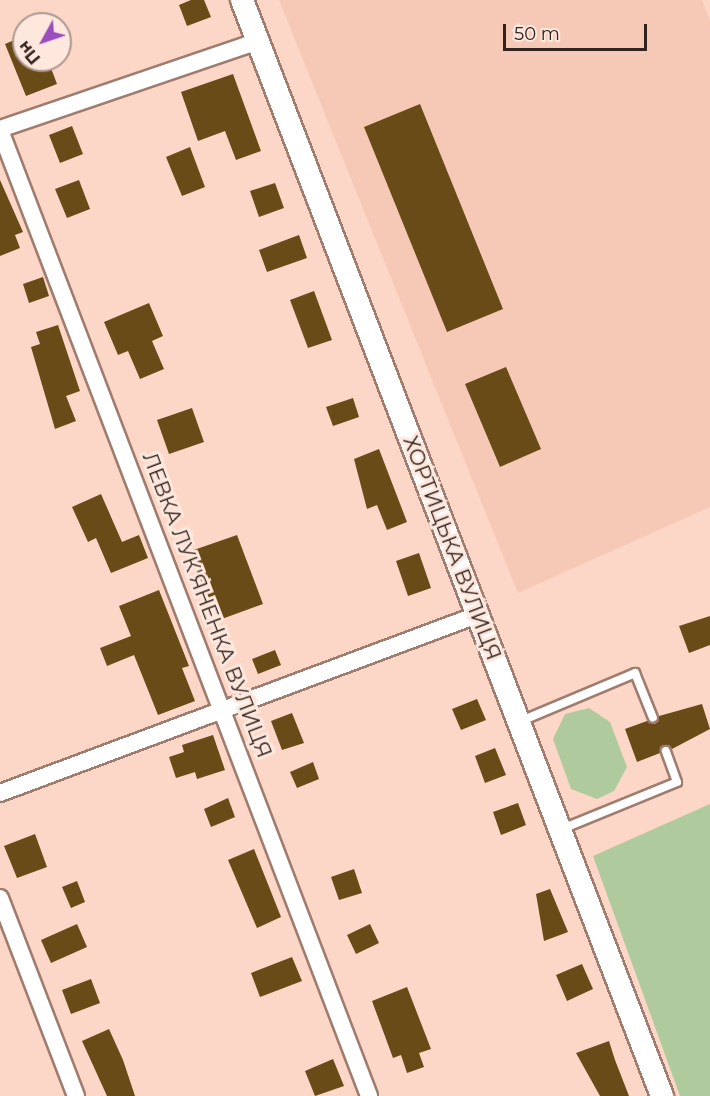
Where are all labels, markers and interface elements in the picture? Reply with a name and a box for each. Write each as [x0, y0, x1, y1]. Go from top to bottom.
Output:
north arrow [12, 12, 72, 72]
scale bar [506, 12, 650, 50]
text: 50 m [514, 23, 560, 45]
text: Пн [14, 37, 44, 68]
street label: ХОРТИЦЬКА ВУЛИЦЯ [398, 432, 506, 664]
street label: ЛЕВКА ЛУК'ЯНЕНКА ВУЛИЦЯ [137, 449, 277, 761]

